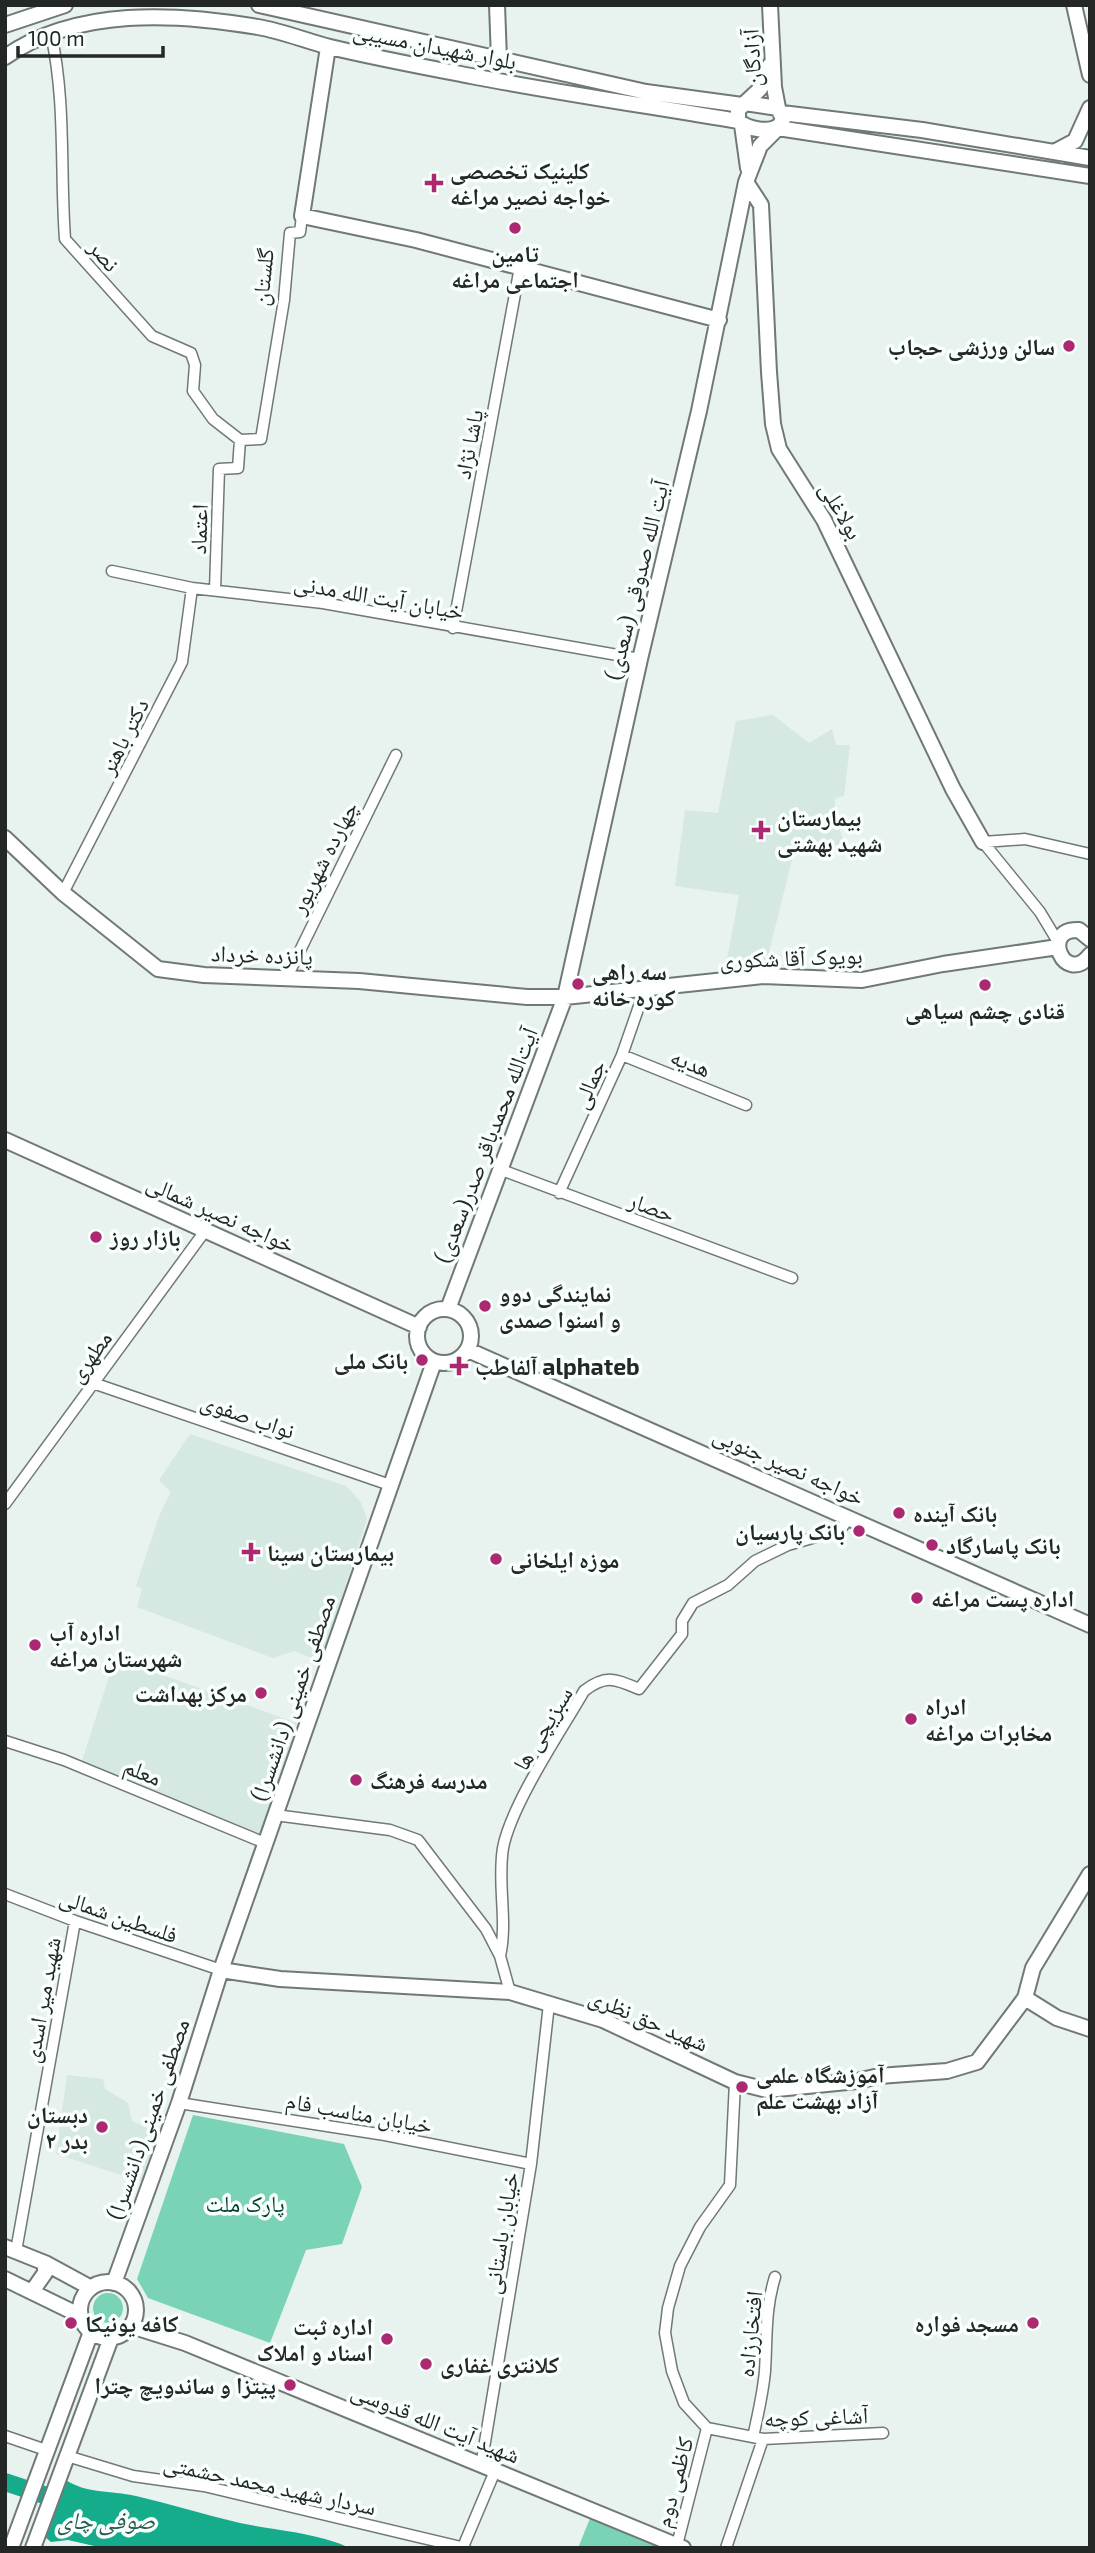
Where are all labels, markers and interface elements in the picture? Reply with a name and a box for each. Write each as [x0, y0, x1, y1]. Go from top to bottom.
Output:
scale bar [18, 14, 163, 58]
street label: بلوار شهیدان مسیبی [351, 15, 519, 76]
text: 100 m [28, 25, 85, 50]
street label: آزادگان [735, 27, 768, 88]
place label: کلینیک تخصصی خواجه نصیر مراغه [450, 156, 611, 211]
marker: کلینیک تخصصی خواجه نصیر مراغه [424, 173, 444, 193]
marker: تامین اجتماعی مراغه [507, 220, 523, 236]
street label: نصر [83, 232, 126, 277]
place label: تامین اجتماعی مراغه [451, 239, 579, 294]
street label: گلستان [245, 246, 280, 307]
place label: سالن ورزشی حجاب [888, 332, 1055, 361]
marker: سالن ورزشی حجاب [1061, 338, 1077, 354]
street label: پاشا نژاد [448, 407, 490, 481]
street label: آیت الله صدوقی (سعدی) [598, 476, 676, 683]
street label: بولاغلی [813, 476, 870, 544]
street label: اعتماد [183, 503, 213, 555]
street label: خیابان آیت الله مدنی [292, 567, 466, 626]
street label: دکتر باهنر [92, 693, 155, 780]
street label: چهارده شهریور [282, 796, 364, 919]
place label: بیمارستان شهید بهشتی [777, 803, 882, 858]
marker: بیمارستان شهید بهشتی [751, 820, 771, 840]
street label: پانزده خرداد [211, 938, 313, 971]
street label: بویوک آقا شکوری [719, 941, 863, 974]
place label: سه راهی کوره خانه [592, 957, 675, 1011]
marker: سه راهی کوره خانه [570, 976, 586, 992]
marker: قنادی چشم سیاهی [977, 977, 993, 993]
place label: قنادی چشم سیاهی [905, 996, 1065, 1027]
street label: آیت‌الله محمدباقر صدر(سعدی) [427, 1022, 544, 1267]
street label: هدیه [667, 1041, 715, 1083]
street label: جمالی [565, 1055, 612, 1113]
street label: خواجه نصیر شمالی [142, 1168, 299, 1259]
street label: حصار [624, 1184, 679, 1227]
place label: بازار روز [109, 1223, 181, 1252]
marker: بازار روز [88, 1229, 104, 1245]
place label: نمایندگی دوو و اسنوا صمدی [499, 1279, 621, 1334]
marker: نمایندگی دوو و اسنوا صمدی [477, 1298, 493, 1314]
street label: مطهری [61, 1325, 118, 1388]
place label: بانک ملی [334, 1346, 408, 1375]
marker: بانک ملی [414, 1352, 430, 1368]
place label: آلفاطب alphateb [475, 1352, 640, 1381]
marker: آلفاطب alphateb [449, 1356, 469, 1376]
street label: نواب صفوی [197, 1386, 299, 1445]
street label: خواجه نصیر جنوبی [709, 1419, 869, 1512]
place label: بانک آینده [913, 1499, 997, 1528]
marker: بانک آینده [891, 1505, 907, 1521]
place label: بانک پارسیان [735, 1517, 845, 1546]
marker: بانک پارسیان [851, 1523, 867, 1539]
place label: بانک پاسارگاد [946, 1531, 1061, 1560]
marker: بانک پاسارگاد [924, 1537, 940, 1553]
place label: بیمارستان سینا [267, 1538, 394, 1567]
marker: بیمارستان سینا [241, 1542, 261, 1562]
place label: موزه ایلخانی [510, 1545, 620, 1574]
marker: موزه ایلخانی [488, 1551, 504, 1567]
place label: اداره پست مراغه [931, 1584, 1074, 1613]
marker: اداره پست مراغه [909, 1590, 925, 1606]
street label: مصطفی خمینی (دانشسرا) [244, 1591, 341, 1805]
place label: اداره آب شهرستان مراغه [49, 1618, 182, 1673]
marker: اداره آب شهرستان مراغه [27, 1637, 43, 1653]
place label: مرکز بهداشت [135, 1679, 247, 1708]
street label: سبزیچی ها [506, 1681, 579, 1775]
marker: مرکز بهداشت [253, 1685, 269, 1701]
place label: ادراه مخابرات مراغه [925, 1692, 1052, 1747]
marker: ادراه مخابرات مراغه [903, 1711, 919, 1727]
street label: معلم [119, 1751, 166, 1794]
place label: مدرسه فرهنگ [370, 1766, 488, 1794]
marker: مدرسه فرهنگ [348, 1772, 364, 1788]
street label: فلسطین شمالی [56, 1882, 182, 1949]
street label: شهید میر اسدی [16, 1935, 67, 2065]
street label: شهید حق نظری [585, 1981, 713, 2058]
street label: (دانشسرا)مصطفی خمینی [99, 2015, 195, 2224]
place label: آموزشگاه علمی آزاد بهشت علم [756, 2060, 885, 2117]
marker: آموزشگاه علمی آزاد بهشت علم [734, 2079, 750, 2095]
street label: خیابان مناسب فام [283, 2085, 434, 2142]
place label: دبستان بدر ۲ [27, 2100, 88, 2155]
marker: دبستان بدر ۲ [94, 2119, 110, 2135]
street label: خیابان باستانی [477, 2170, 524, 2296]
park label: پارک ملت [205, 2189, 285, 2218]
street label: افتخارزاده [731, 2289, 767, 2379]
place label: کافه یونیکا [85, 2309, 178, 2338]
place label: مسجد فواره [915, 2309, 1019, 2337]
place label: اداره ثبت اسناد و املاک [257, 2312, 373, 2366]
marker: کافه یونیکا [63, 2315, 79, 2331]
marker: مسجد فواره [1025, 2315, 1041, 2331]
marker: اداره ثبت اسناد و املاک [379, 2331, 395, 2347]
place label: کلانتری غفاری [440, 2350, 559, 2379]
marker: کلانتری غفاری [418, 2356, 434, 2372]
place label: پیتزا و ساندویچ چترا [95, 2371, 276, 2401]
street label: شهید آیت الله قدوسی [347, 2375, 524, 2469]
marker: پیتزا و ساندویچ چترا [282, 2377, 298, 2393]
street label: آشاغی کوچه [763, 2400, 870, 2433]
street label: کاظمی دوم [648, 2433, 702, 2531]
street label: سردار شهید محمد حشمتی [161, 2448, 379, 2521]
water label: صوفی چای [57, 2505, 155, 2536]

